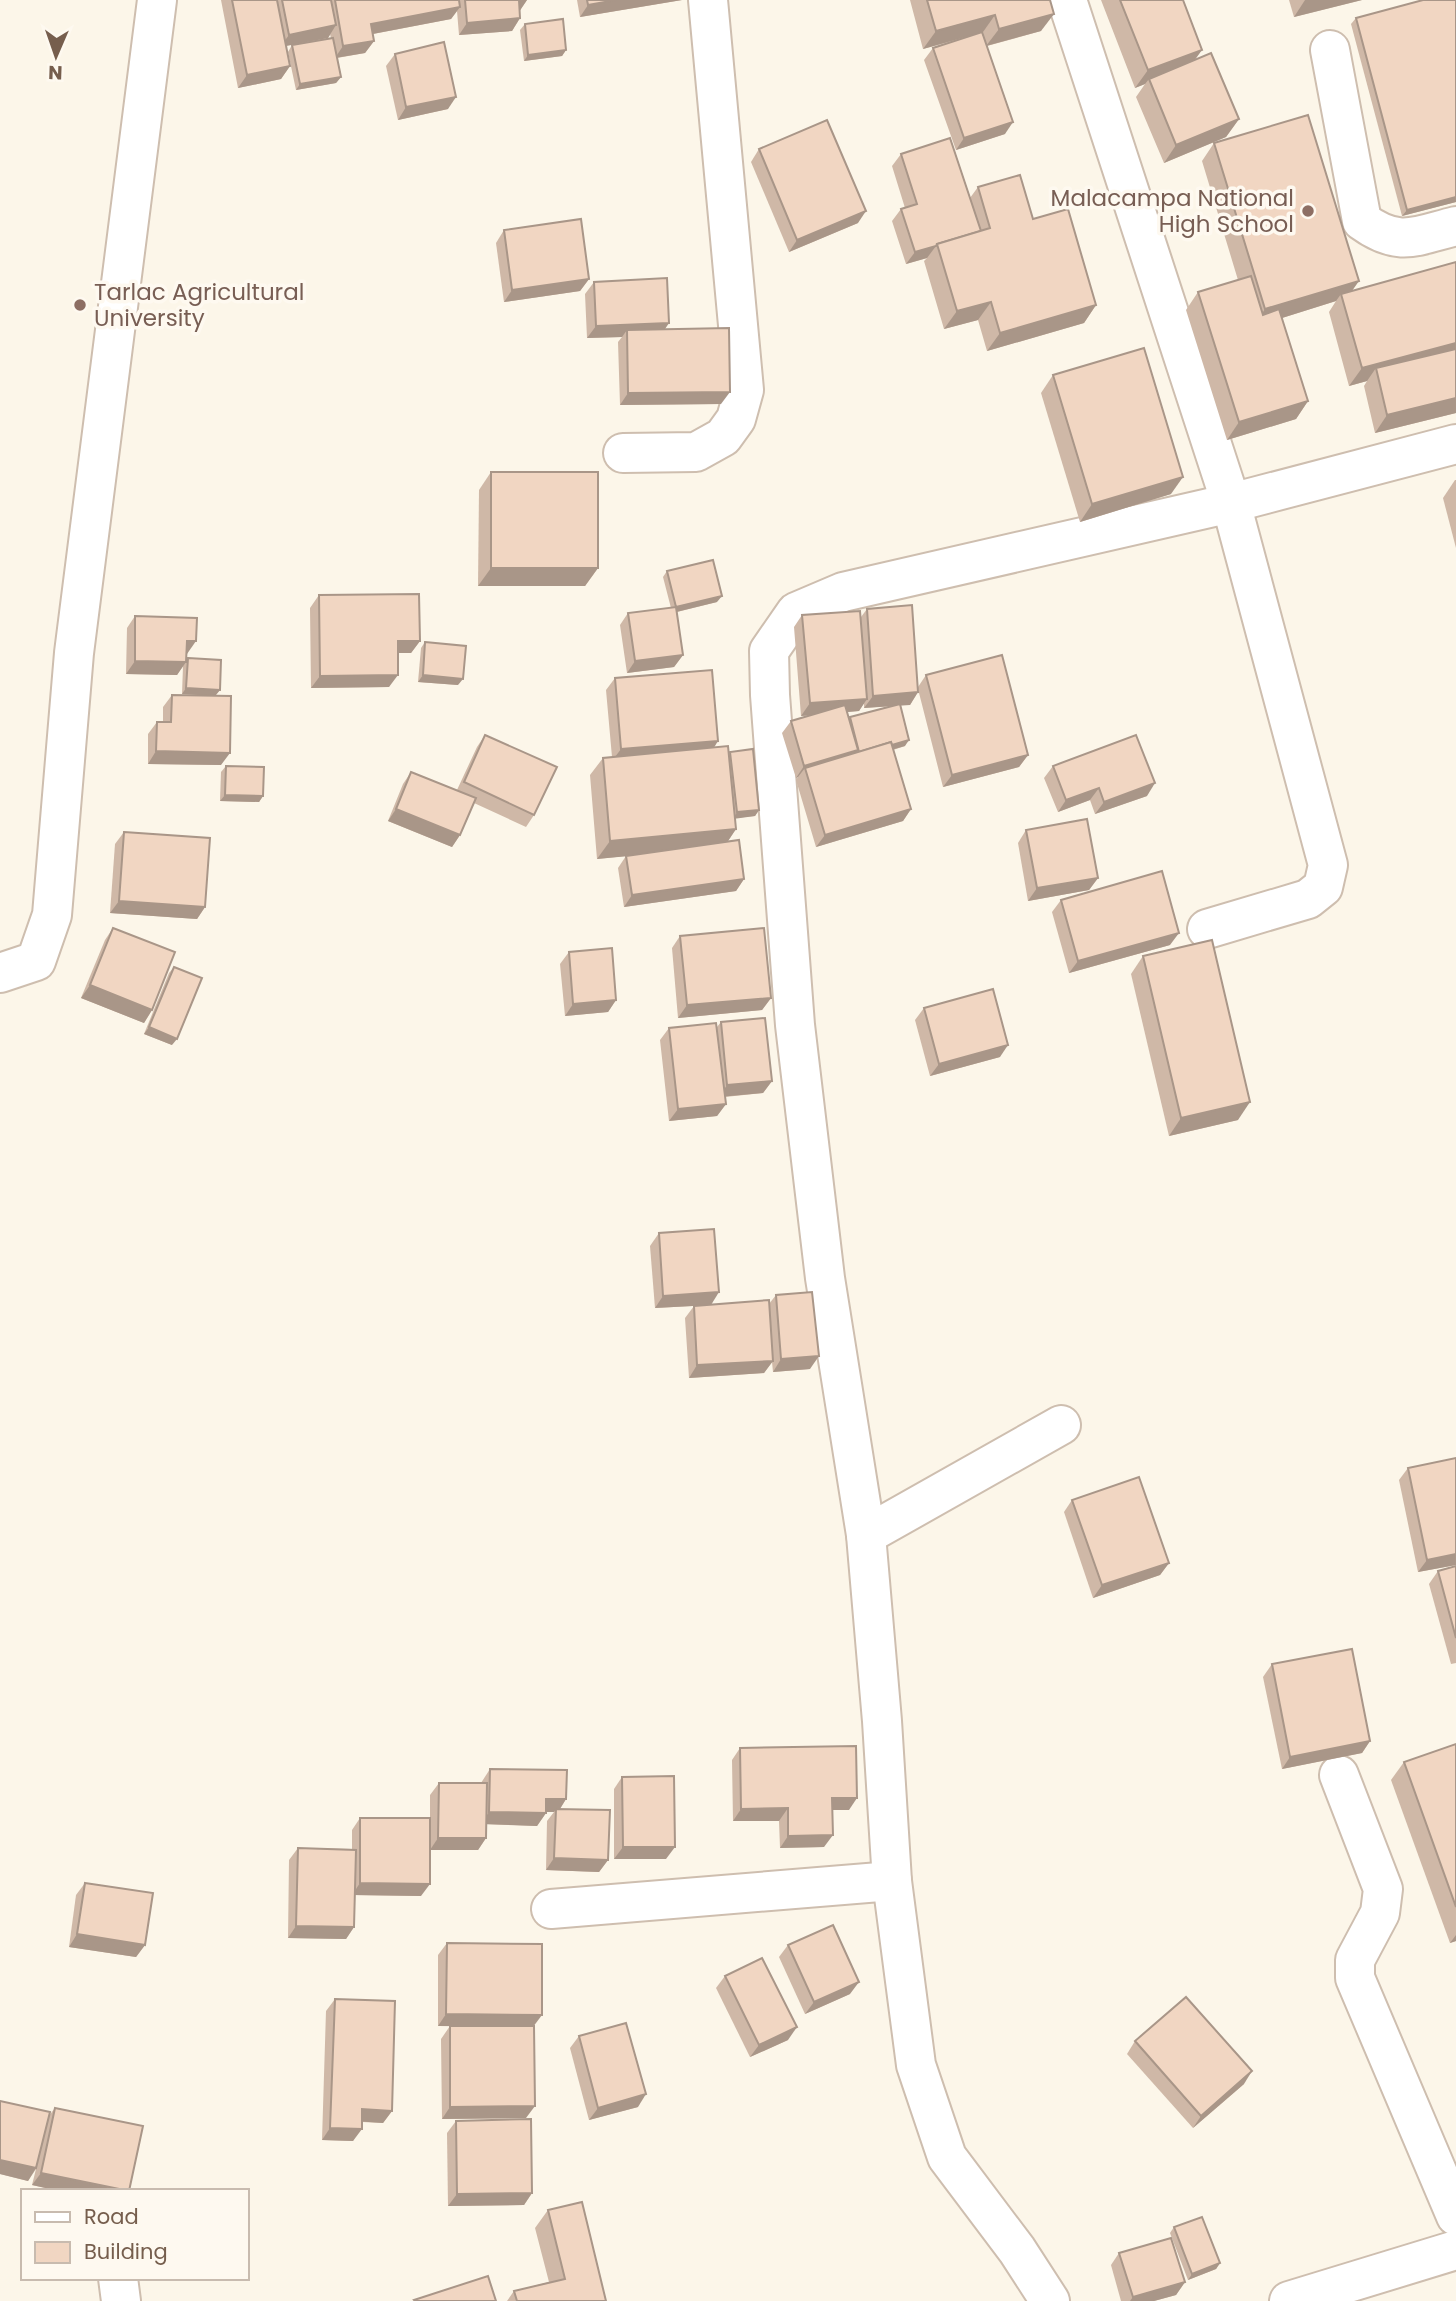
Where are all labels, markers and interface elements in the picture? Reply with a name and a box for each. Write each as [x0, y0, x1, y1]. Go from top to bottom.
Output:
north arrow [21, 21, 91, 91]
text: N [48, 59, 63, 86]
place label: Malacampa National High School [1051, 182, 1294, 240]
marker: Malacampa National High School [1300, 203, 1316, 219]
place label: Tarlac Agricultural University [94, 276, 304, 334]
marker: Tarlac Agricultural University [72, 297, 88, 313]
legend [21, 2189, 248, 2280]
text: Road [84, 2202, 139, 2231]
text: Building [84, 2237, 168, 2266]

